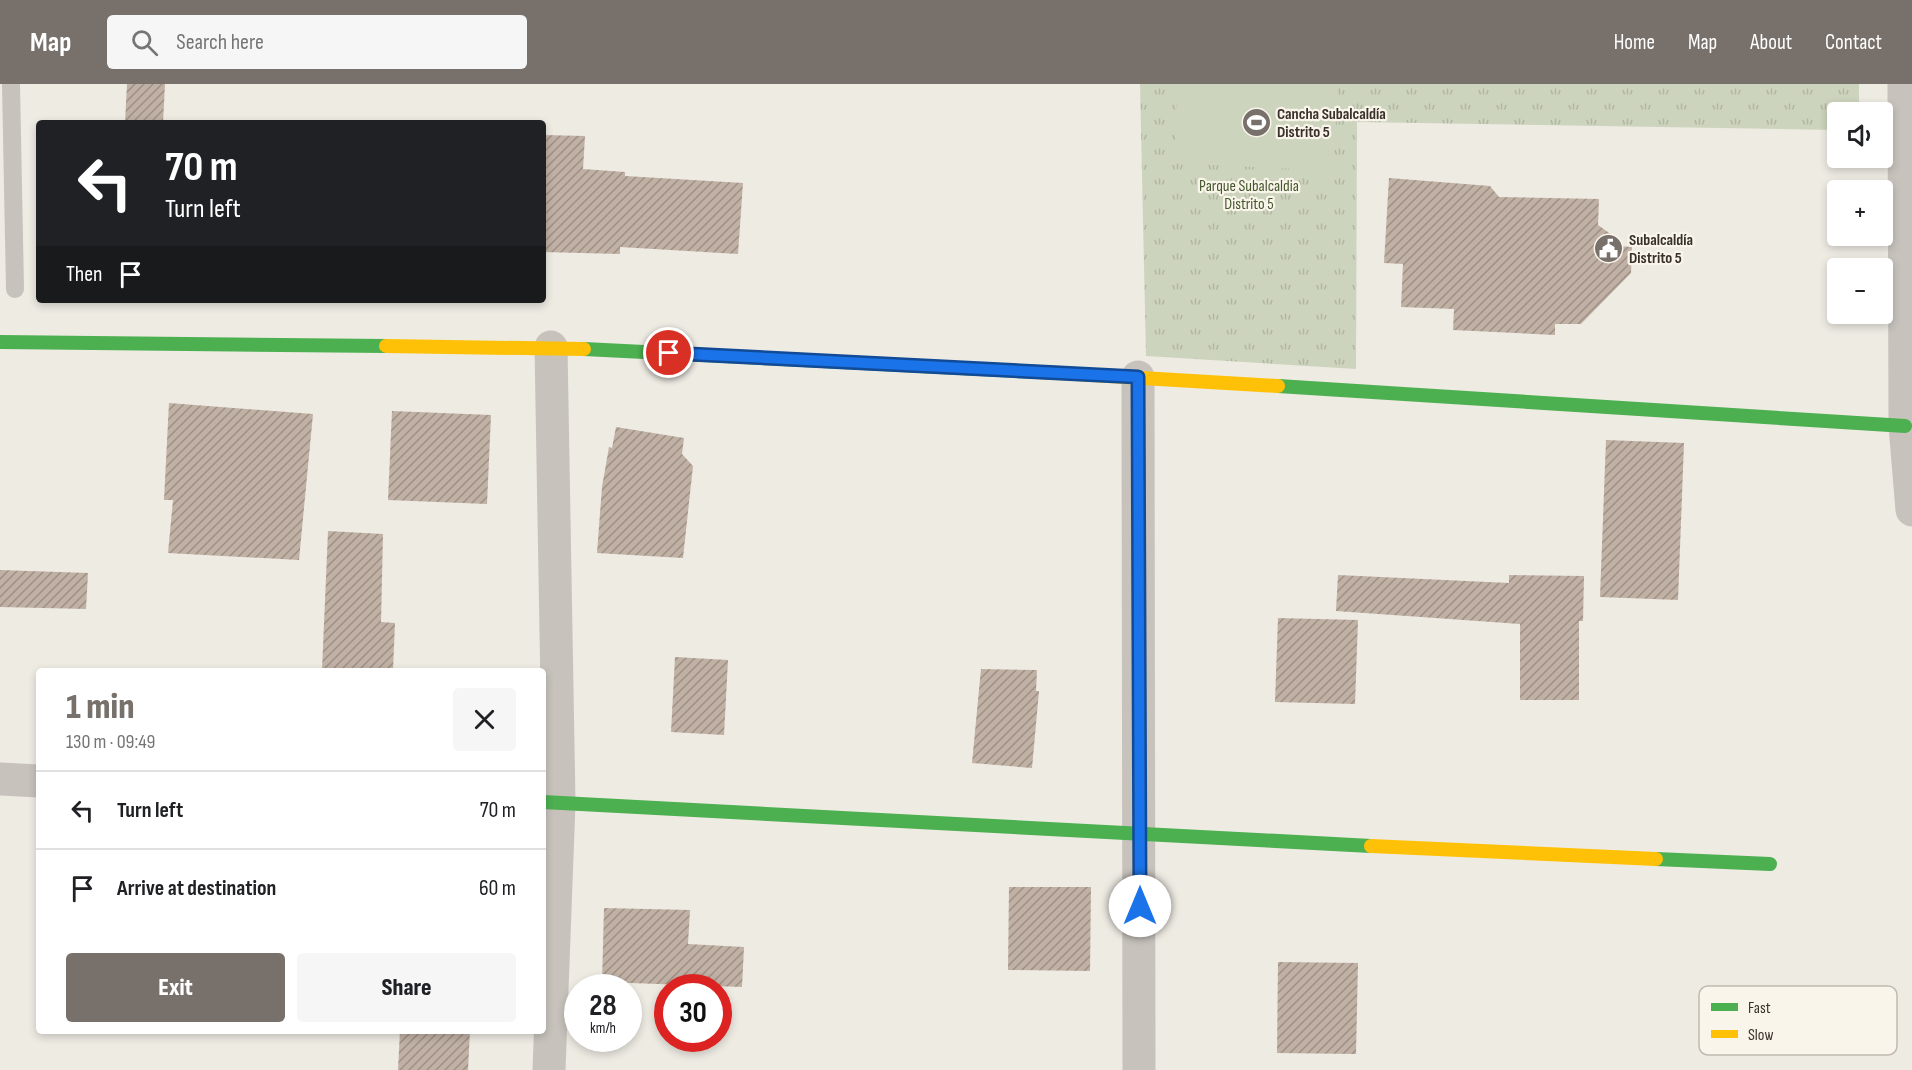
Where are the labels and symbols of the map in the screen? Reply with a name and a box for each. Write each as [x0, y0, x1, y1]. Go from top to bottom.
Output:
place label: Cancha Subalcaldía Distrito 5 [1277, 105, 1386, 142]
sports icon: Cancha Subalcaldía Distrito 5 [1240, 107, 1272, 139]
park label: Parque Subalcaldia Distrito 5 [1199, 177, 1299, 214]
place label: Subalcaldía Distrito 5 [1629, 231, 1693, 268]
public building icon: Subalcaldía Distrito 5 [1592, 233, 1624, 265]
pin [643, 327, 694, 378]
position arrow [1108, 874, 1172, 938]
speed limit sign: 30 [654, 974, 732, 1052]
legend [1699, 986, 1897, 1055]
text: Fast [1748, 999, 1771, 1018]
text: Slow [1748, 1026, 1773, 1045]

